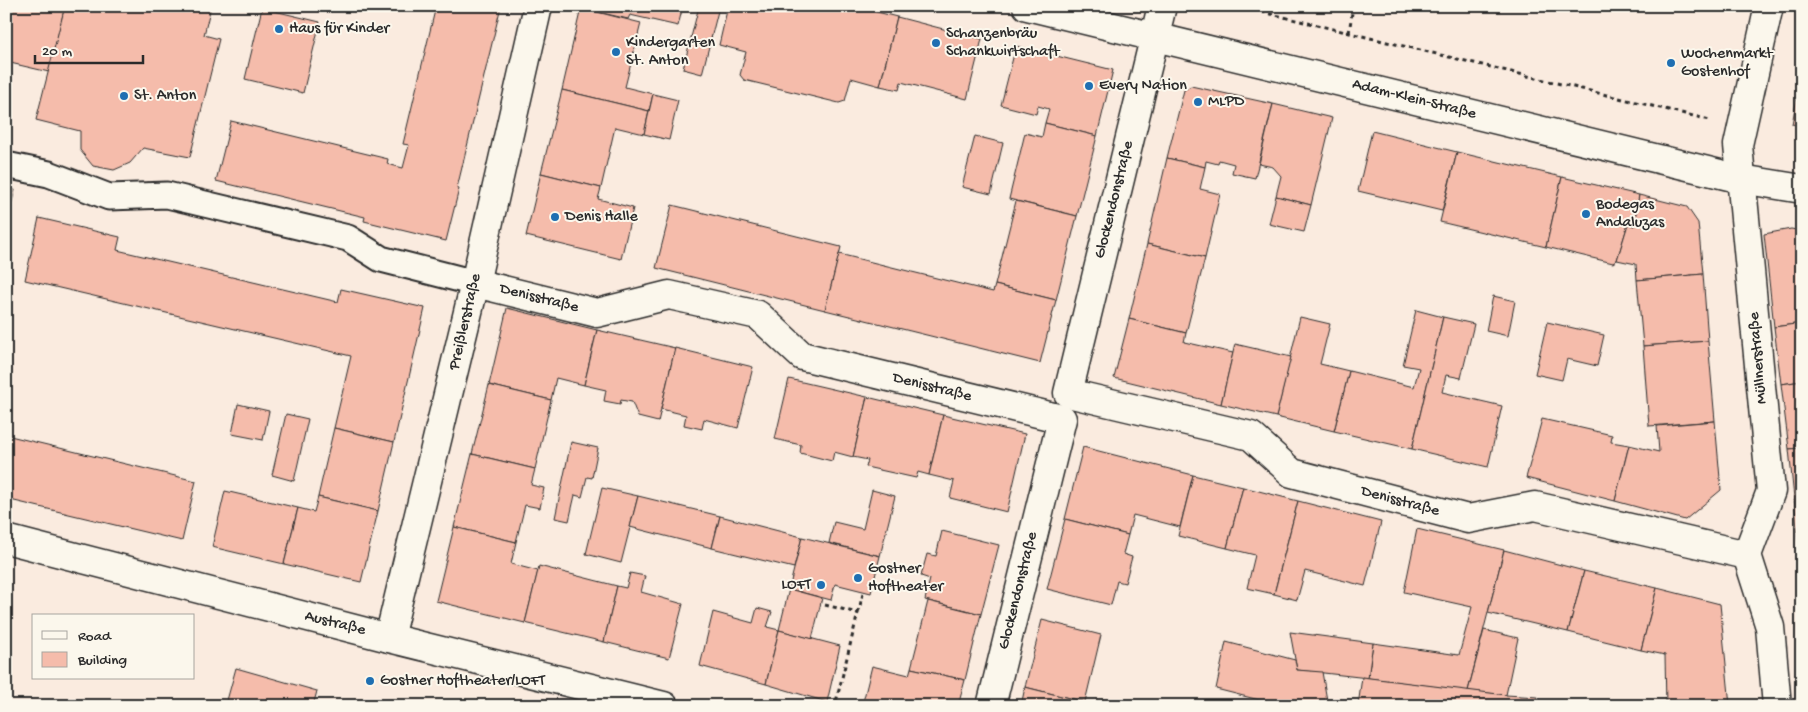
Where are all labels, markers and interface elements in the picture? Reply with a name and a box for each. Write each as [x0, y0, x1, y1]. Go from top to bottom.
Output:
place label: Haus für Kinder [289, 20, 391, 39]
marker: Haus für Kinder [273, 23, 285, 35]
place label: Schanzenbräu Schankwirtschaft [946, 25, 1061, 62]
scale bar [35, 32, 142, 64]
place label: Kindergarten St. Anton [626, 34, 716, 71]
marker: Schanzenbräu Schankwirtschaft [930, 37, 942, 49]
text: 20 m [42, 43, 72, 61]
place label: Wochenmarkt Gostenhof [1681, 45, 1774, 82]
marker: Kindergarten St. Anton [610, 46, 622, 58]
marker: Wochenmarkt Gostenhof [1665, 57, 1677, 69]
street label: Adam-Klein-Straße [1350, 75, 1479, 125]
place label: Every Nation [1099, 77, 1187, 96]
marker: Every Nation [1083, 80, 1095, 92]
place label: St. Anton [134, 87, 197, 106]
marker: St. Anton [118, 90, 130, 102]
place label: MLPD [1208, 93, 1245, 112]
marker: MLPD [1192, 96, 1204, 108]
street label: Glockendonstraße [1091, 138, 1139, 261]
place label: Bodegas Andaluzas [1595, 196, 1665, 233]
place label: Denis Halle [564, 208, 639, 227]
marker: Bodegas Andaluzas [1580, 208, 1592, 220]
marker: Denis Halle [549, 211, 561, 223]
street label: Preißlerstraße [445, 271, 486, 373]
street label: Denisstraße [497, 280, 581, 318]
street label: Müllnerstraße [1745, 311, 1772, 405]
street label: Denisstraße [890, 369, 974, 407]
street label: Denisstraße [1358, 482, 1442, 522]
street label: Glockendonstraße [995, 529, 1043, 652]
place label: Gostner Hoftheater [868, 560, 944, 597]
marker: Gostner Hoftheater [852, 572, 864, 584]
place label: LOFT [781, 576, 812, 595]
marker: LOFT [815, 579, 827, 591]
street label: Austraße [303, 607, 368, 641]
legend [32, 614, 195, 680]
text: Road [78, 628, 112, 646]
text: Building [77, 652, 127, 670]
place label: Gostner Hoftheater/LOFT [380, 672, 546, 691]
marker: Gostner Hoftheater/LOFT [364, 675, 376, 687]

